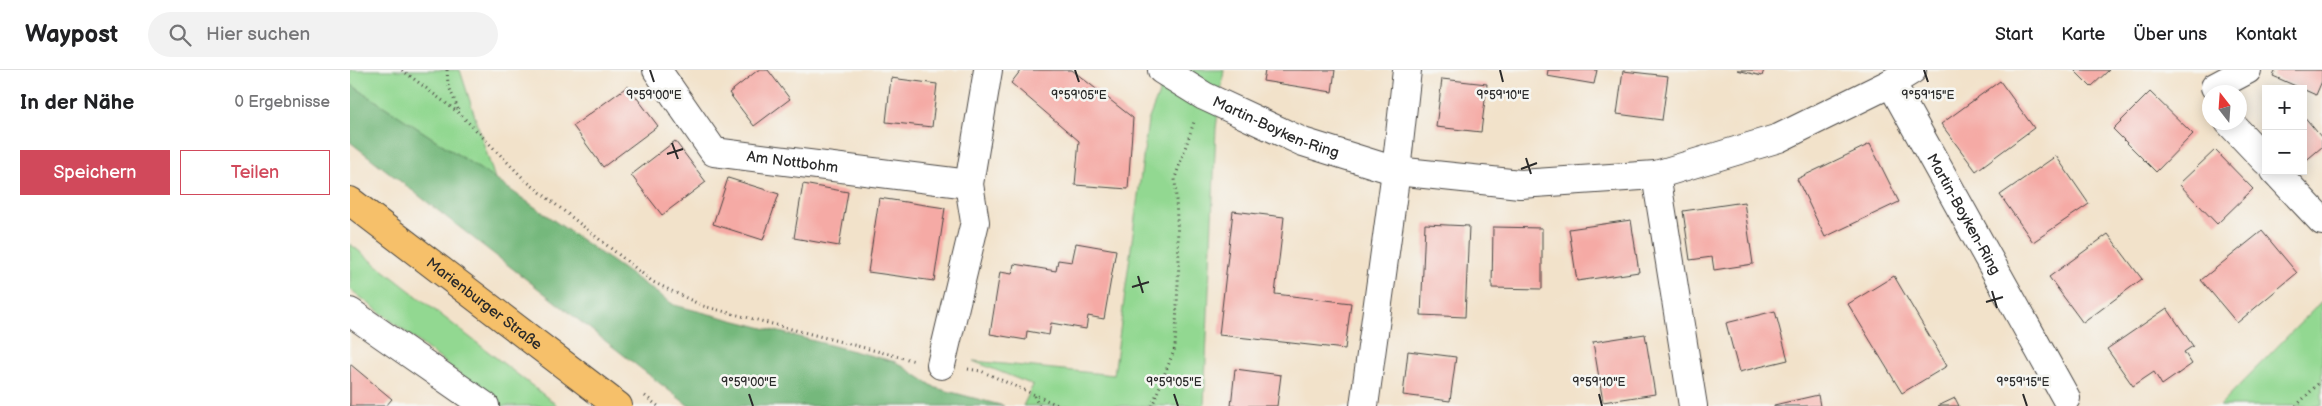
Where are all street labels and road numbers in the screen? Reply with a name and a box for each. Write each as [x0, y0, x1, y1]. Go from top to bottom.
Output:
street label: Martin-Boyken-Ring [1209, 92, 1341, 163]
street label: Am Nottbohm [746, 147, 839, 178]
street label: Martin-Boyken-Ring [1922, 150, 2005, 278]
street label: Marienburger Straße [422, 254, 546, 355]

